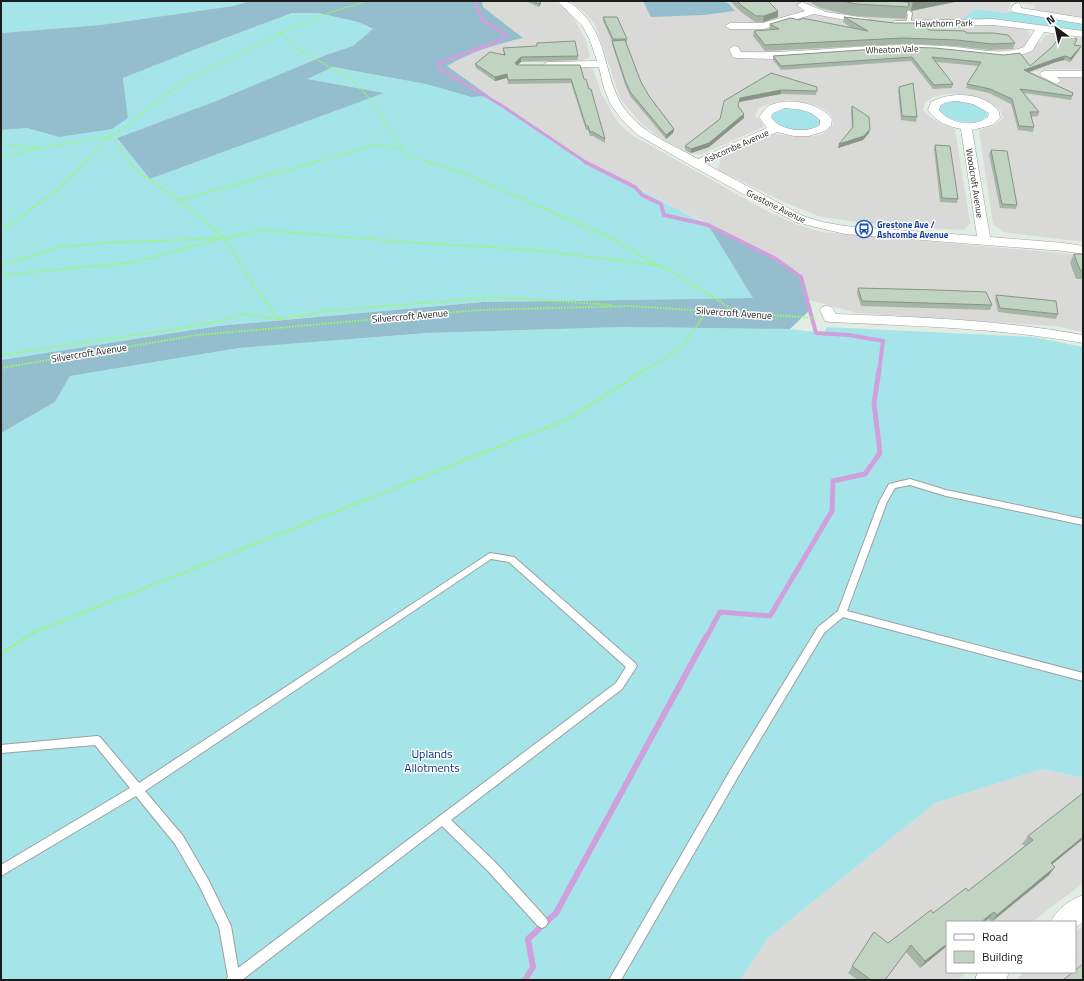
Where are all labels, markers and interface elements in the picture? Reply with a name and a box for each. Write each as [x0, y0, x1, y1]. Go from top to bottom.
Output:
north arrow [1036, 8, 1076, 48]
text: N [1043, 11, 1058, 28]
street label: Hawthorn Park [915, 16, 973, 30]
street label: Wheaton Vale [865, 42, 919, 56]
street label: Ashcombe Avenue [701, 126, 771, 166]
street label: Woodcroft Avenue [963, 147, 987, 219]
street label: Grestone Avenue [744, 186, 808, 226]
place label: Grestone Ave / Ashcombe Avenue [877, 218, 949, 241]
bus stop icon: Grestone Ave / Ashcombe Avenue [854, 219, 874, 239]
street label: Silvercroft Avenue [695, 303, 773, 323]
street label: Silvercroft Avenue [371, 305, 449, 327]
street label: Silvercroft Avenue [50, 340, 128, 366]
park label: Uplands Allotments [404, 744, 460, 777]
legend [946, 921, 1076, 973]
text: Road [982, 927, 1008, 946]
text: Building [982, 947, 1023, 966]

